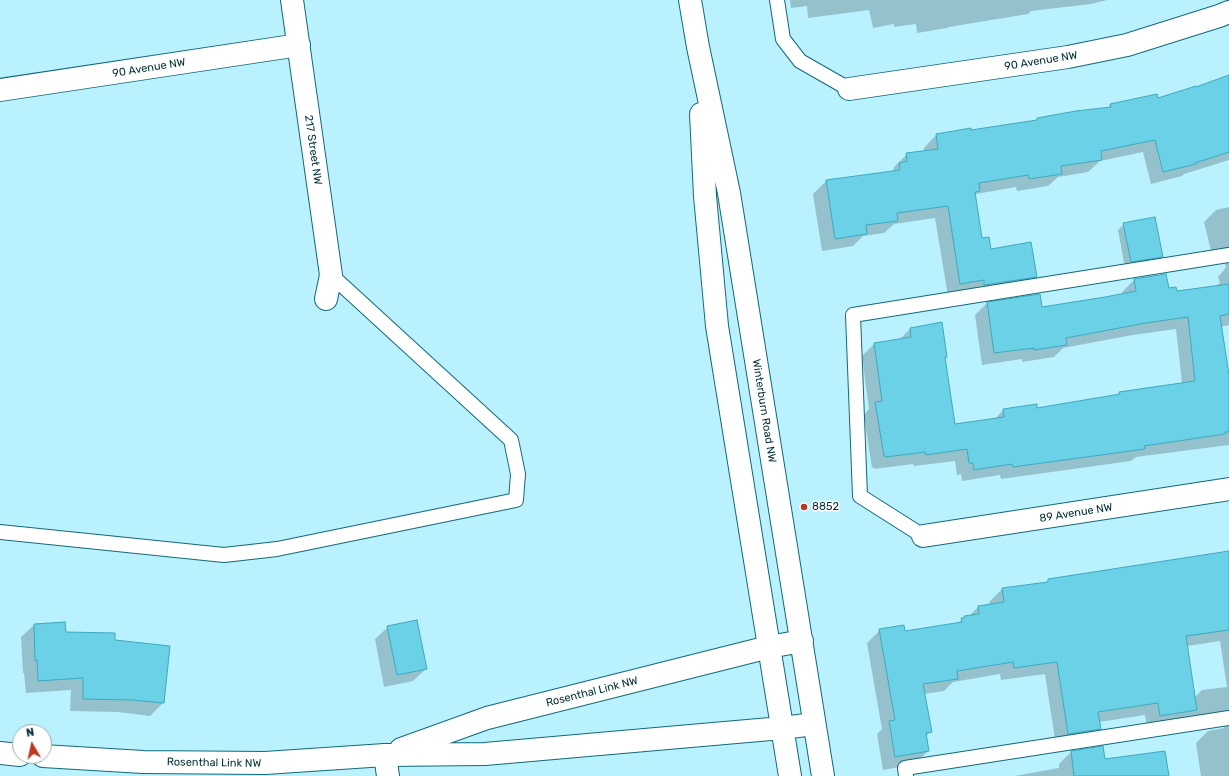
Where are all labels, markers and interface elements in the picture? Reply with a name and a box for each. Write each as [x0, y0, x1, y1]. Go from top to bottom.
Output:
street label: 90 Avenue NW [1003, 49, 1079, 73]
street label: 90 Avenue NW [111, 56, 187, 80]
street label: 217 Street NW [302, 114, 324, 186]
street label: Winterburn Road NW [749, 358, 779, 464]
place label: 8852 [812, 500, 839, 514]
street label: 89 Avenue NW [1038, 501, 1114, 525]
marker: 8852 [799, 502, 809, 512]
street label: Rosenthal Link NW [545, 674, 639, 710]
north arrow [12, 724, 52, 764]
text: N [25, 726, 35, 740]
street label: Rosenthal Link NW [167, 756, 261, 770]

